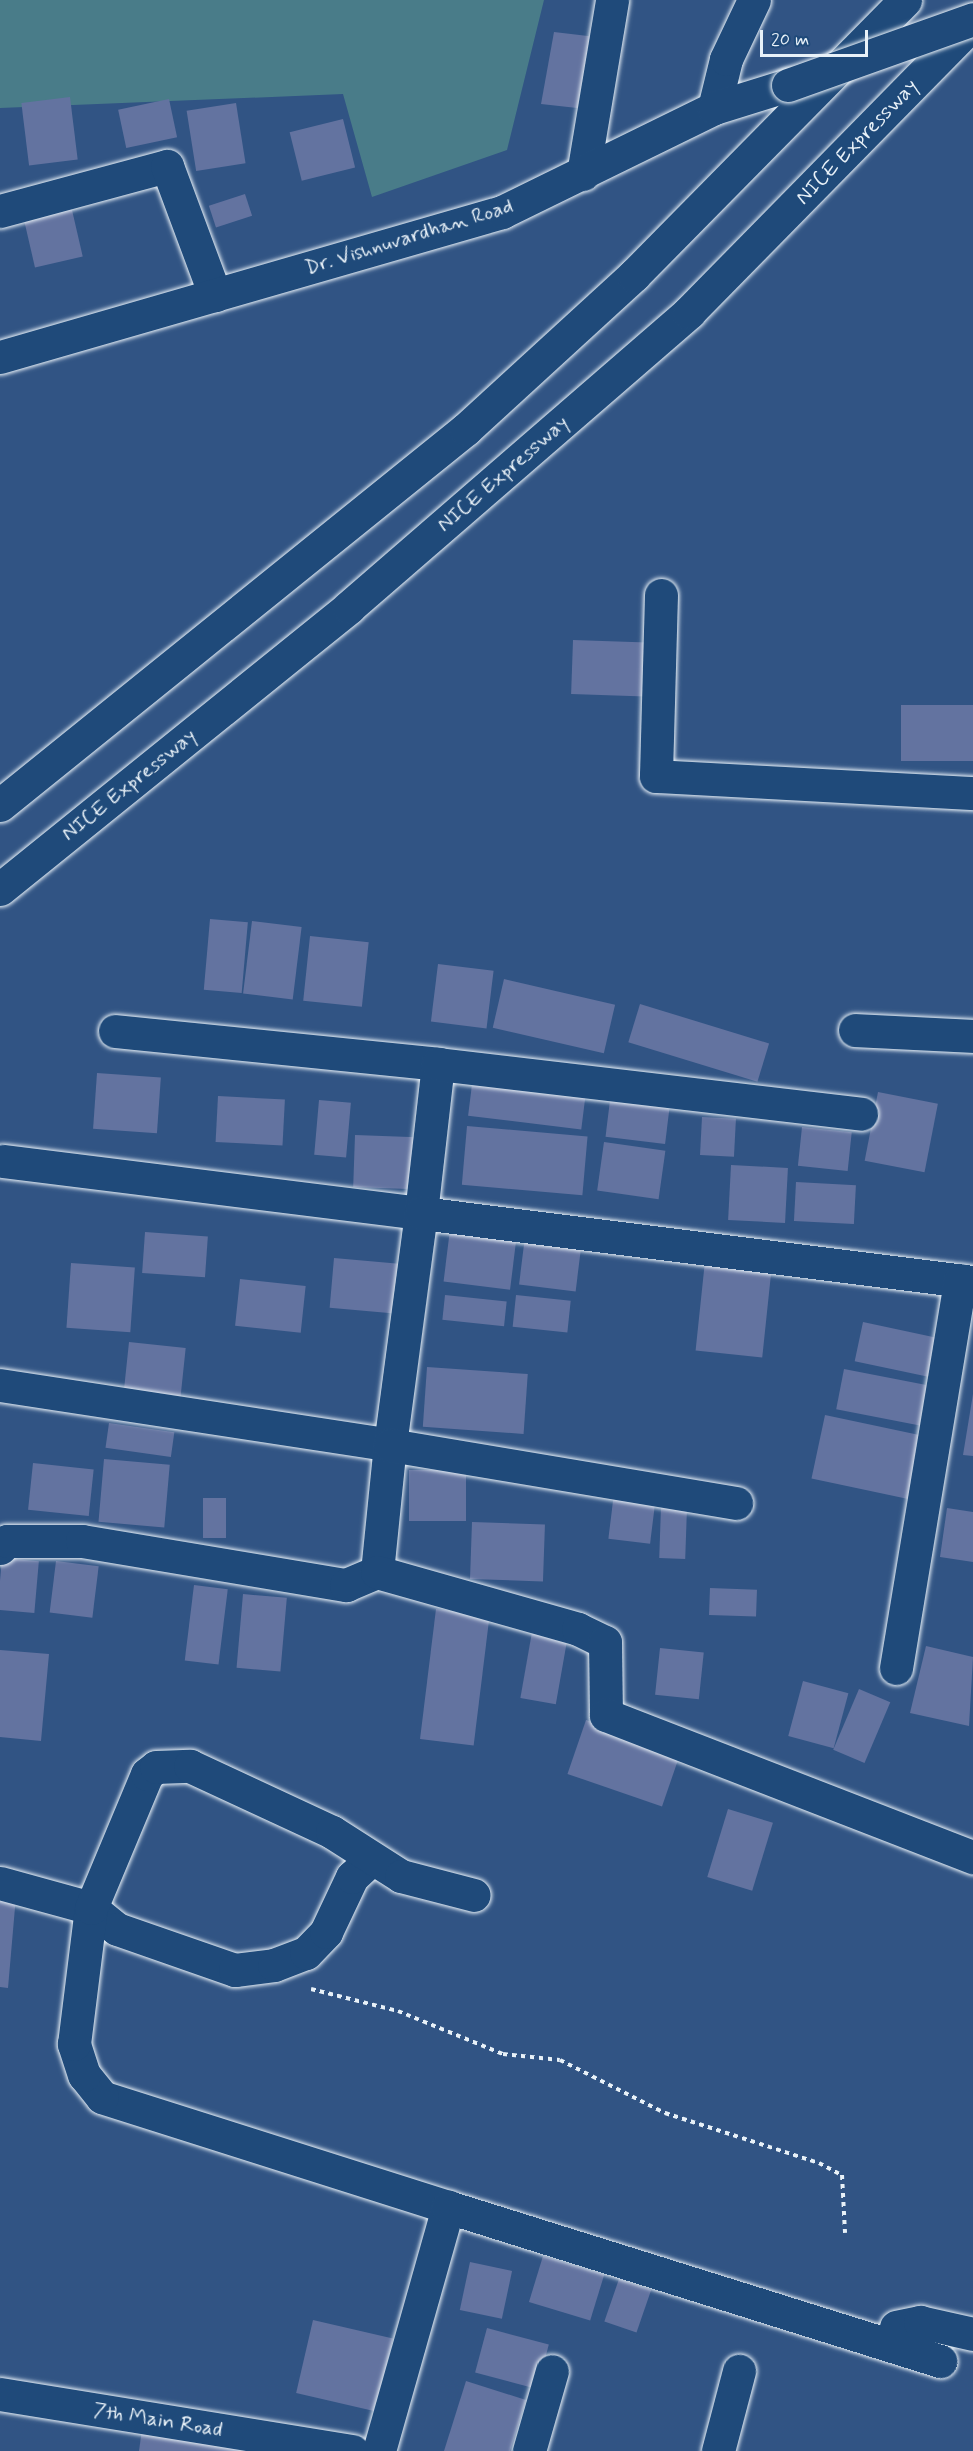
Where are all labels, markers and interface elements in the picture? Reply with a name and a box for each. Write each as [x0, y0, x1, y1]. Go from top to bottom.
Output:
scale bar [763, 18, 871, 56]
text: 20 m [771, 28, 809, 52]
street label: NICE Expressway [789, 73, 925, 211]
street label: Dr. Vishnuvardhan Road [302, 193, 516, 281]
street label: NICE Expressway [431, 409, 575, 539]
street label: NICE Expressway [56, 722, 202, 848]
street label: 7th Main Road [92, 2397, 224, 2443]

